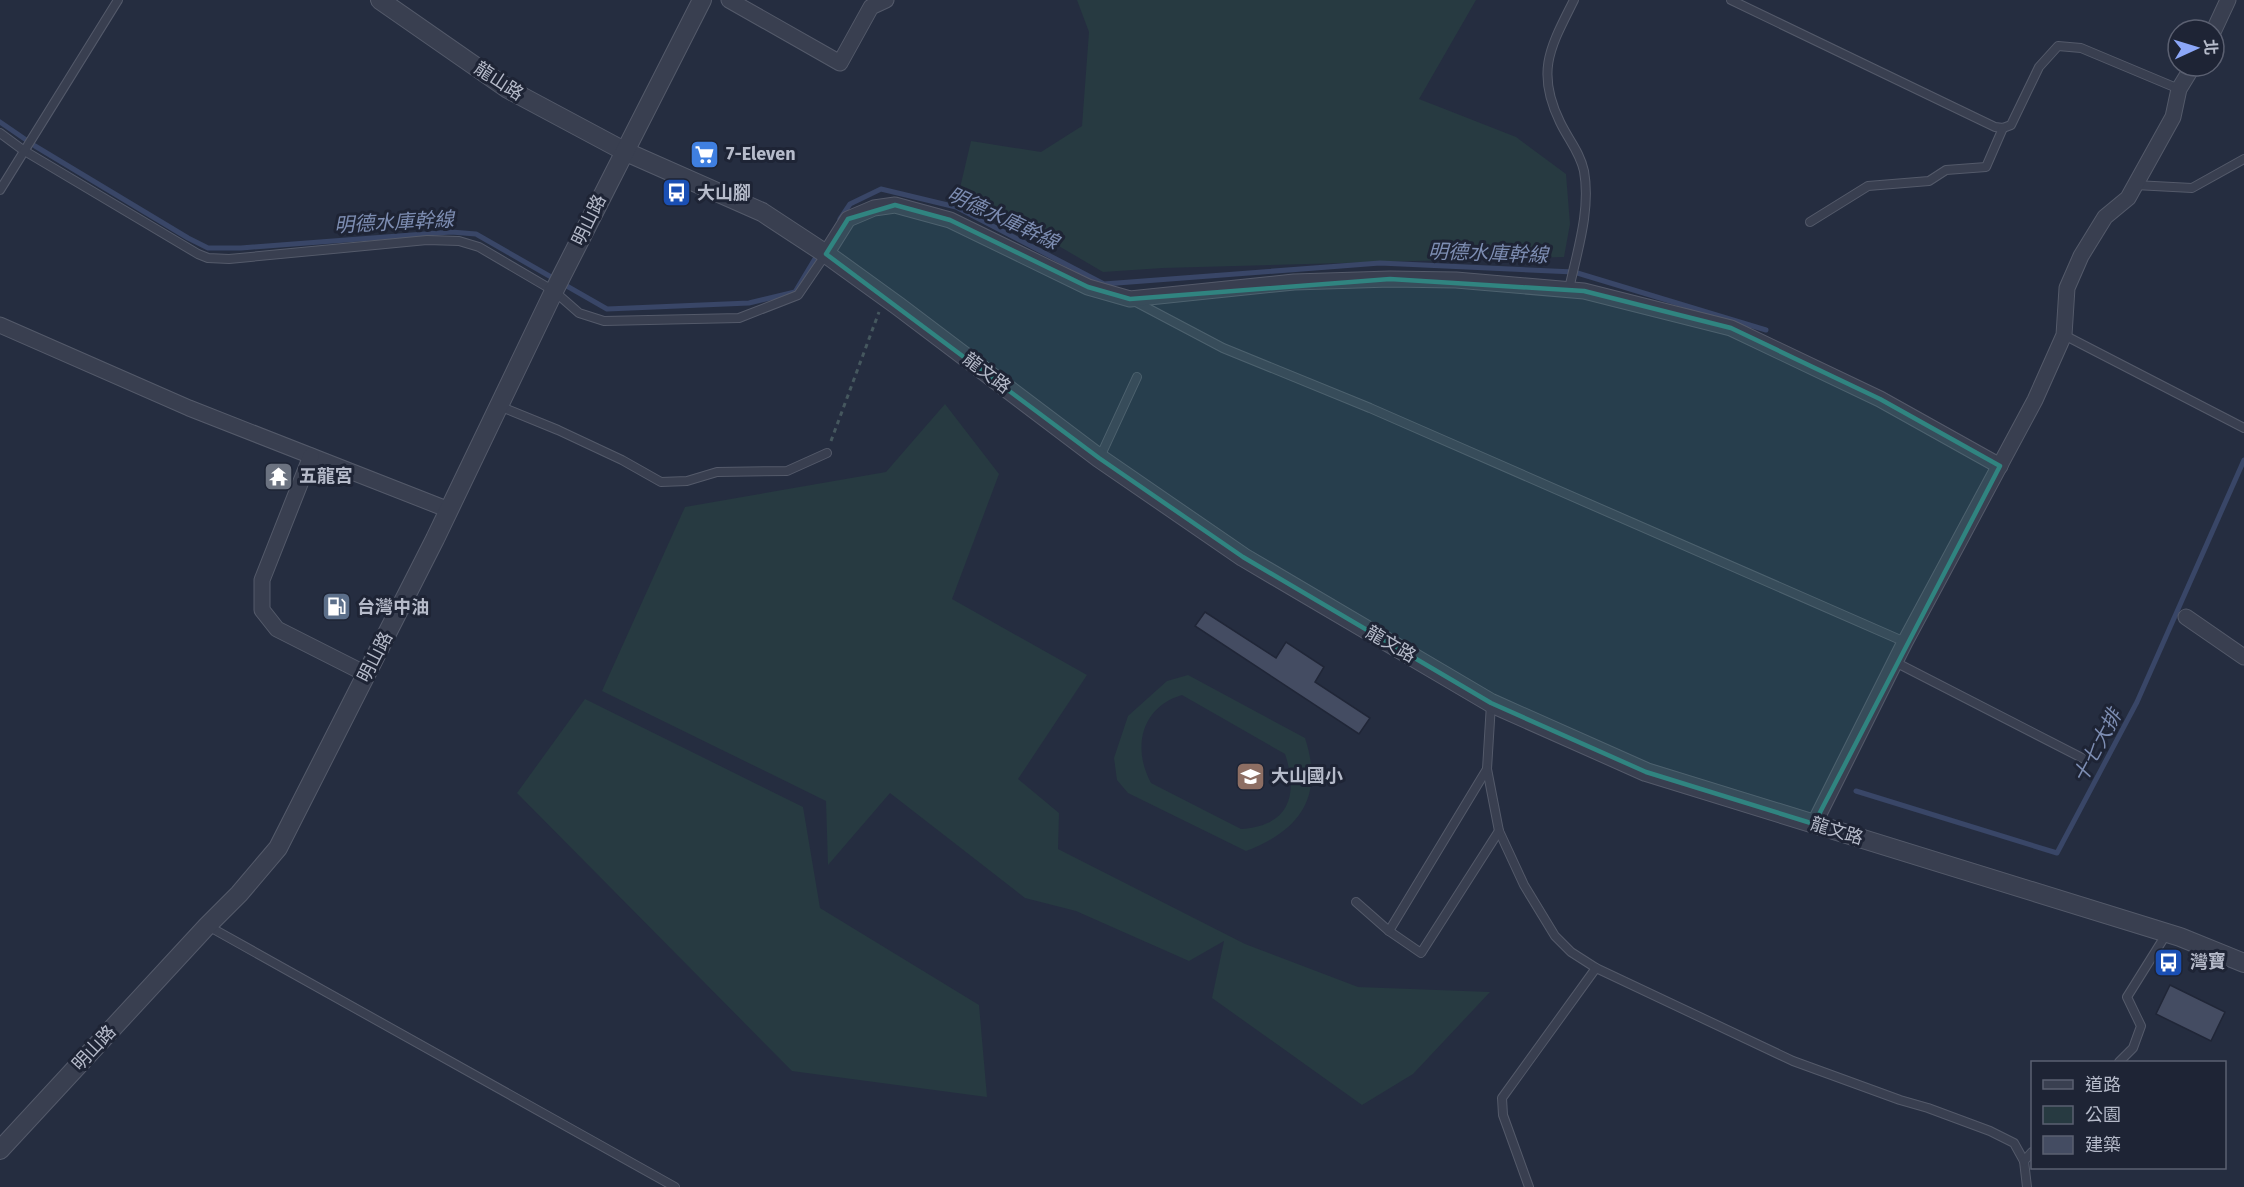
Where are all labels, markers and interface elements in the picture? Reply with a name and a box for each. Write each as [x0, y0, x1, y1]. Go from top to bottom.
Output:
north arrow [2166, 18, 2226, 78]
text: 北 [2200, 38, 2221, 56]
street label: 龍山路 [470, 57, 528, 105]
supermarket icon: 7-Eleven [689, 138, 721, 170]
place label: 7-Eleven [726, 143, 796, 165]
bus stop icon: 大山腳 [660, 177, 692, 209]
place label: 大山腳 [697, 182, 751, 204]
water label: 明德水庫幹線 [944, 182, 1064, 255]
street label: 明山路 [567, 191, 611, 249]
water label: 明德水庫幹線 [333, 207, 457, 237]
water label: 明德水庫幹線 [1428, 239, 1550, 267]
street label: 龍文路 [959, 348, 1015, 398]
temple icon: 五龍宮 [262, 460, 294, 492]
place label: 五龍宮 [299, 465, 353, 487]
fuel station icon: 台灣中油 [320, 591, 352, 623]
place label: 台灣中油 [357, 596, 429, 618]
street label: 龍文路 [1362, 621, 1420, 667]
street label: 明山路 [353, 628, 397, 686]
water label: 十七大排 [2068, 702, 2128, 787]
school or university icon: 大山國小 [1234, 760, 1266, 792]
place label: 大山國小 [1271, 765, 1343, 787]
street label: 龍文路 [1808, 813, 1866, 849]
bus stop icon: 灣寶 [2153, 946, 2185, 978]
place label: 灣寶 [2190, 951, 2226, 973]
street label: 明山路 [68, 1021, 120, 1075]
legend [2031, 1061, 2226, 1169]
text: 道路 [2085, 1074, 2121, 1096]
text: 公園 [2085, 1104, 2121, 1126]
text: 建築 [2085, 1134, 2121, 1156]

